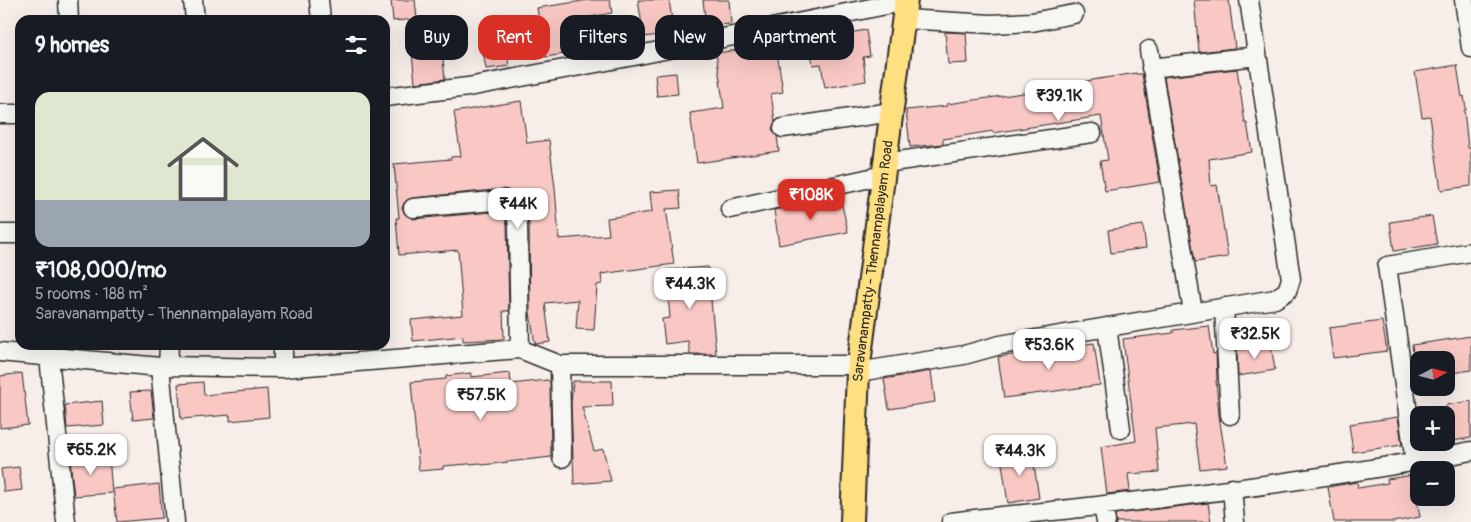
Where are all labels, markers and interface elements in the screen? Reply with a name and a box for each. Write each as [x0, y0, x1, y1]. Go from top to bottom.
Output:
chip: Buy [405, 15, 468, 60]
chip: Rent [478, 15, 550, 60]
chip: Filters [560, 15, 645, 60]
chip: New [655, 15, 724, 60]
chip: Apartment [734, 15, 854, 60]
icon: filters [342, 31, 370, 59]
text: 9 homes [35, 32, 109, 59]
pin: ₹39.1K [1018, 80, 1100, 122]
text: ₹39.1K [1036, 86, 1082, 106]
icon: home [158, 124, 248, 214]
street label: Saravanampatty - Thennampalayam Road [850, 139, 897, 382]
pin: ₹108K [776, 178, 846, 221]
text: ₹108K [789, 185, 833, 205]
pin: ₹44K [488, 188, 548, 230]
text: ₹44K [499, 194, 537, 214]
text: ₹108,000/mo [35, 257, 167, 284]
pin: ₹44.3K [649, 268, 731, 310]
text: ₹44.3K [665, 274, 715, 294]
text: 5 rooms · 188 m² [35, 284, 148, 304]
text: Saravanampatty - Thennampalayam Road [35, 304, 313, 324]
pin: ₹32.5K [1214, 318, 1296, 360]
text: ₹32.5K [1230, 324, 1280, 344]
pin: ₹53.6K [1008, 328, 1090, 371]
text: ₹53.6K [1024, 335, 1074, 355]
north arrow [1410, 351, 1455, 396]
map controls [1410, 351, 1455, 506]
pin: ₹57.5K [440, 378, 522, 421]
text: ₹57.5K [457, 385, 505, 405]
button: + [1410, 406, 1455, 451]
pin: ₹65.2K [50, 434, 132, 476]
pin: ₹44.3K [979, 434, 1061, 477]
text: ₹65.2K [66, 440, 116, 460]
text: ₹44.3K [995, 441, 1045, 461]
button: − [1410, 461, 1455, 506]

